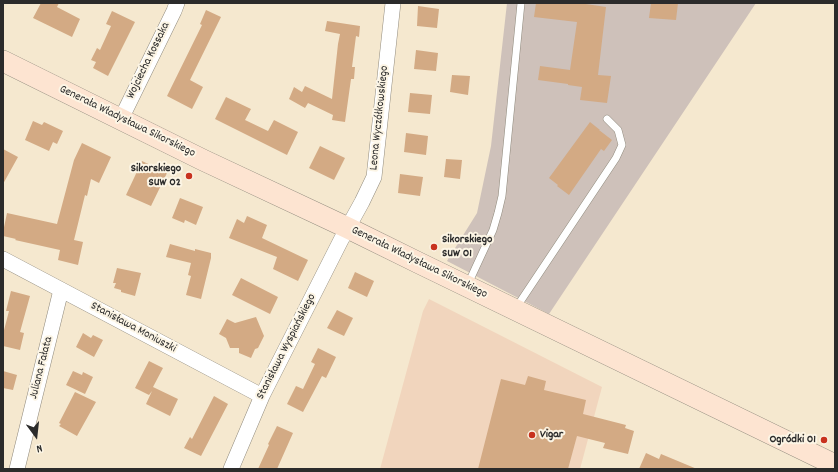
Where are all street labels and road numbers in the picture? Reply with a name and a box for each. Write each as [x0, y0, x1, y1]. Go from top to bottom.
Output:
street label: Wojciecha Kossaka [124, 20, 174, 102]
street label: Leona Wyczółkowskiego [367, 65, 393, 171]
street label: Generała Władysława Sikorskiego [57, 83, 197, 161]
street label: Generała Władysława Sikorskiego [349, 224, 489, 302]
street label: Stanisława Wyspiańskiego [254, 292, 320, 402]
street label: Stanisława Moniuszki [88, 299, 178, 357]
street label: Juliana Fałata [27, 335, 57, 401]

